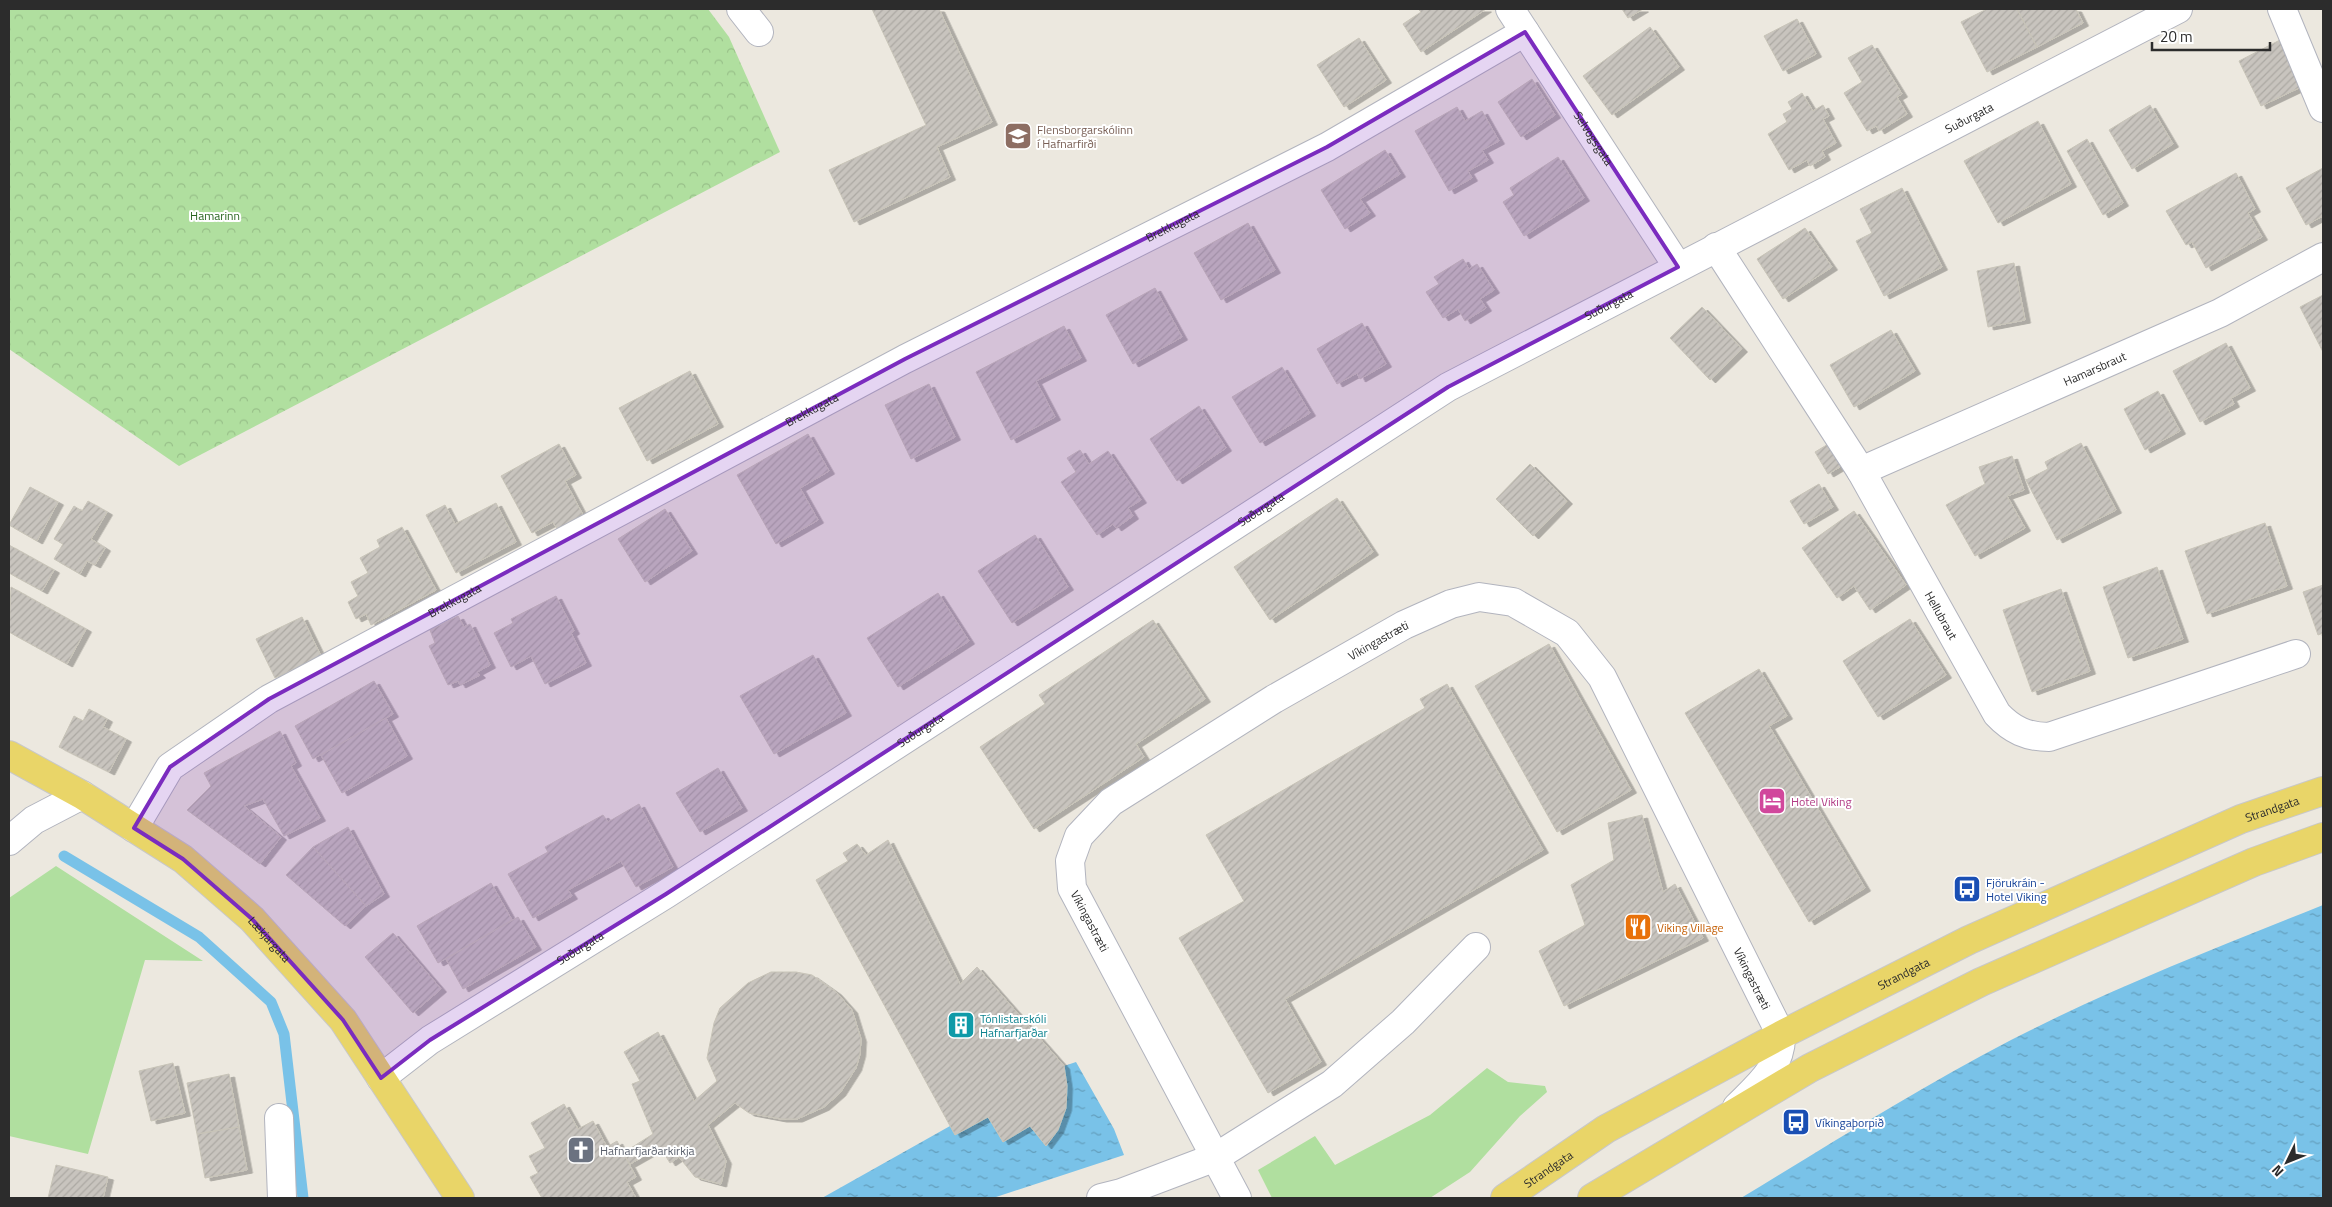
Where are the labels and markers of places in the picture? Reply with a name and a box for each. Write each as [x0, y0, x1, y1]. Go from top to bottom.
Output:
place label: Flensborgarskólinn í Hafnarfirði [1037, 120, 1133, 153]
school or university icon: Flensborgarskólinn í Hafnarfirði [1003, 121, 1033, 151]
hotel icon: Hotel Viking [1757, 786, 1787, 816]
place label: Hotel Viking [1791, 792, 1852, 811]
place label: Fjörukráin - Hotel Viking [1986, 873, 2047, 906]
bus stop icon: Fjörukráin - Hotel Viking [1952, 874, 1982, 904]
restaurant icon: Viking Village [1623, 912, 1653, 942]
place label: Viking Village [1657, 918, 1724, 937]
place label: Tónlistarskóli Hafnarfjarðar [980, 1009, 1048, 1042]
building icon: Tónlistarskóli Hafnarfjarðar [946, 1010, 976, 1040]
bus stop icon: Víkingaþorpið [1781, 1107, 1811, 1137]
place label: Víkingaþorpið [1815, 1113, 1884, 1132]
church icon: Hafnarfjarðarkirkja [566, 1135, 596, 1165]
place label: Hafnarfjarðarkirkja [600, 1141, 695, 1160]

